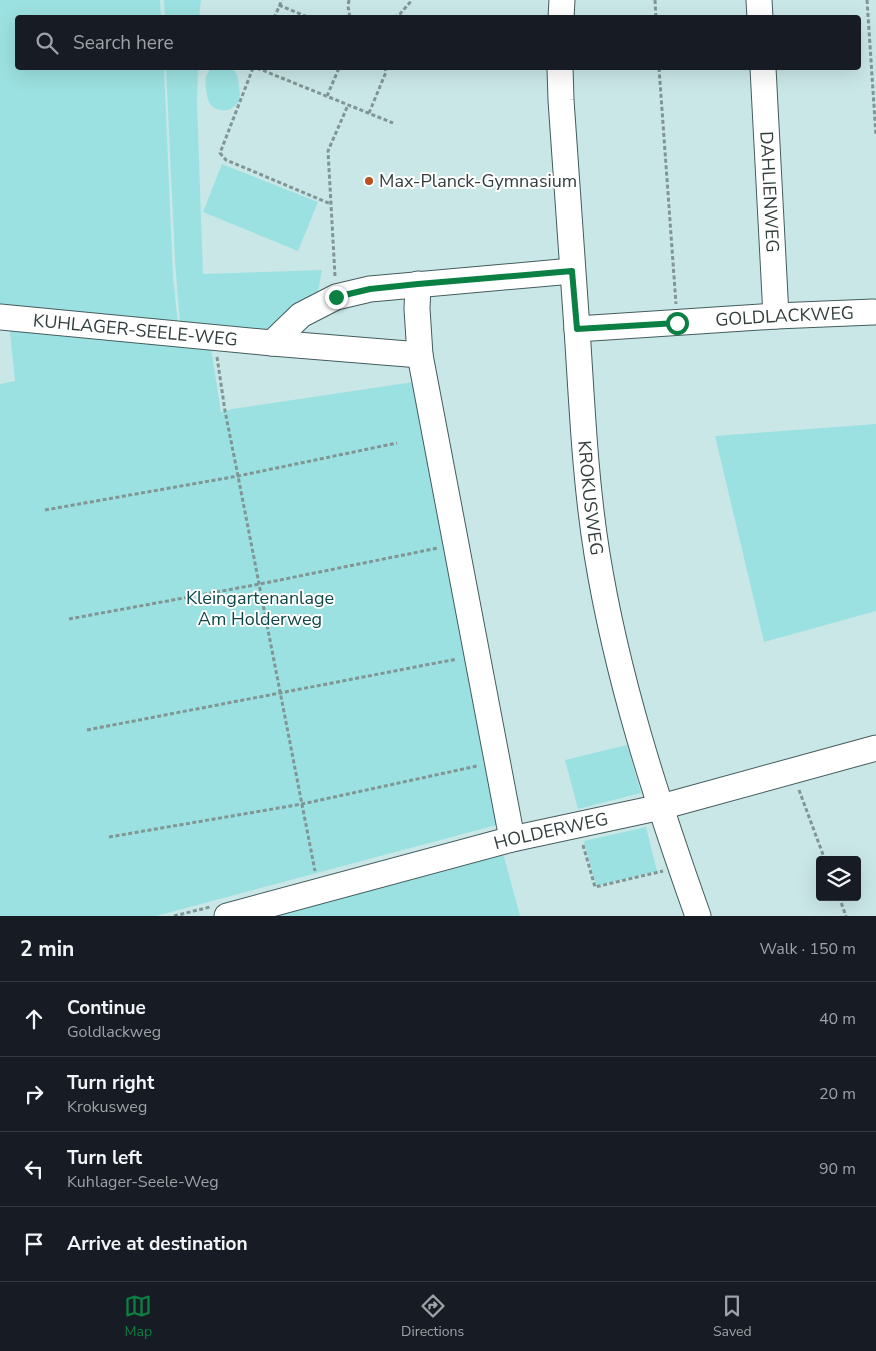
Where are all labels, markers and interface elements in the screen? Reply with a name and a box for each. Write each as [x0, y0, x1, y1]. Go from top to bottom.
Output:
search box [15, 15, 861, 70]
icon: search [33, 29, 61, 57]
text: Search here [73, 30, 174, 56]
street label: DAHLIENWEG [754, 131, 785, 253]
place label: Max-Planck-Gymnasium [379, 169, 577, 193]
marker: Max-Planck-Gymnasium [363, 175, 375, 187]
route end [325, 286, 348, 309]
street label: GOLDLACKWEG [715, 301, 854, 332]
street label: KUHLAGER-SEELE-WEG [32, 308, 239, 352]
route start [666, 312, 689, 335]
street label: KROKUSWEG [572, 440, 609, 557]
park label: Kleingartenanlage Am Holderweg [186, 586, 334, 631]
street label: HOLDERWEG [491, 807, 610, 855]
map controls [816, 856, 861, 901]
button: layers [816, 856, 861, 901]
text: 2 min [20, 935, 74, 963]
text: Walk · 150 m [760, 938, 856, 960]
text: Continue [67, 995, 146, 1021]
icon: ahead [20, 1005, 48, 1033]
text: 40 m [819, 1008, 856, 1030]
text: Goldlackweg [67, 1021, 161, 1043]
text: Turn right [67, 1070, 154, 1096]
icon: right [20, 1080, 48, 1108]
text: 20 m [819, 1083, 856, 1105]
text: Krokusweg [67, 1096, 147, 1118]
text: Turn left [67, 1145, 142, 1171]
icon: left [20, 1155, 48, 1183]
text: 90 m [819, 1158, 856, 1180]
text: Kuhlager-Seele-Weg [67, 1171, 219, 1193]
icon: arrive [20, 1230, 48, 1258]
text: Arrive at destination [67, 1231, 248, 1257]
tab: Map [124, 1292, 152, 1341]
tab: Directions [401, 1292, 464, 1341]
tab: Saved [713, 1292, 752, 1341]

